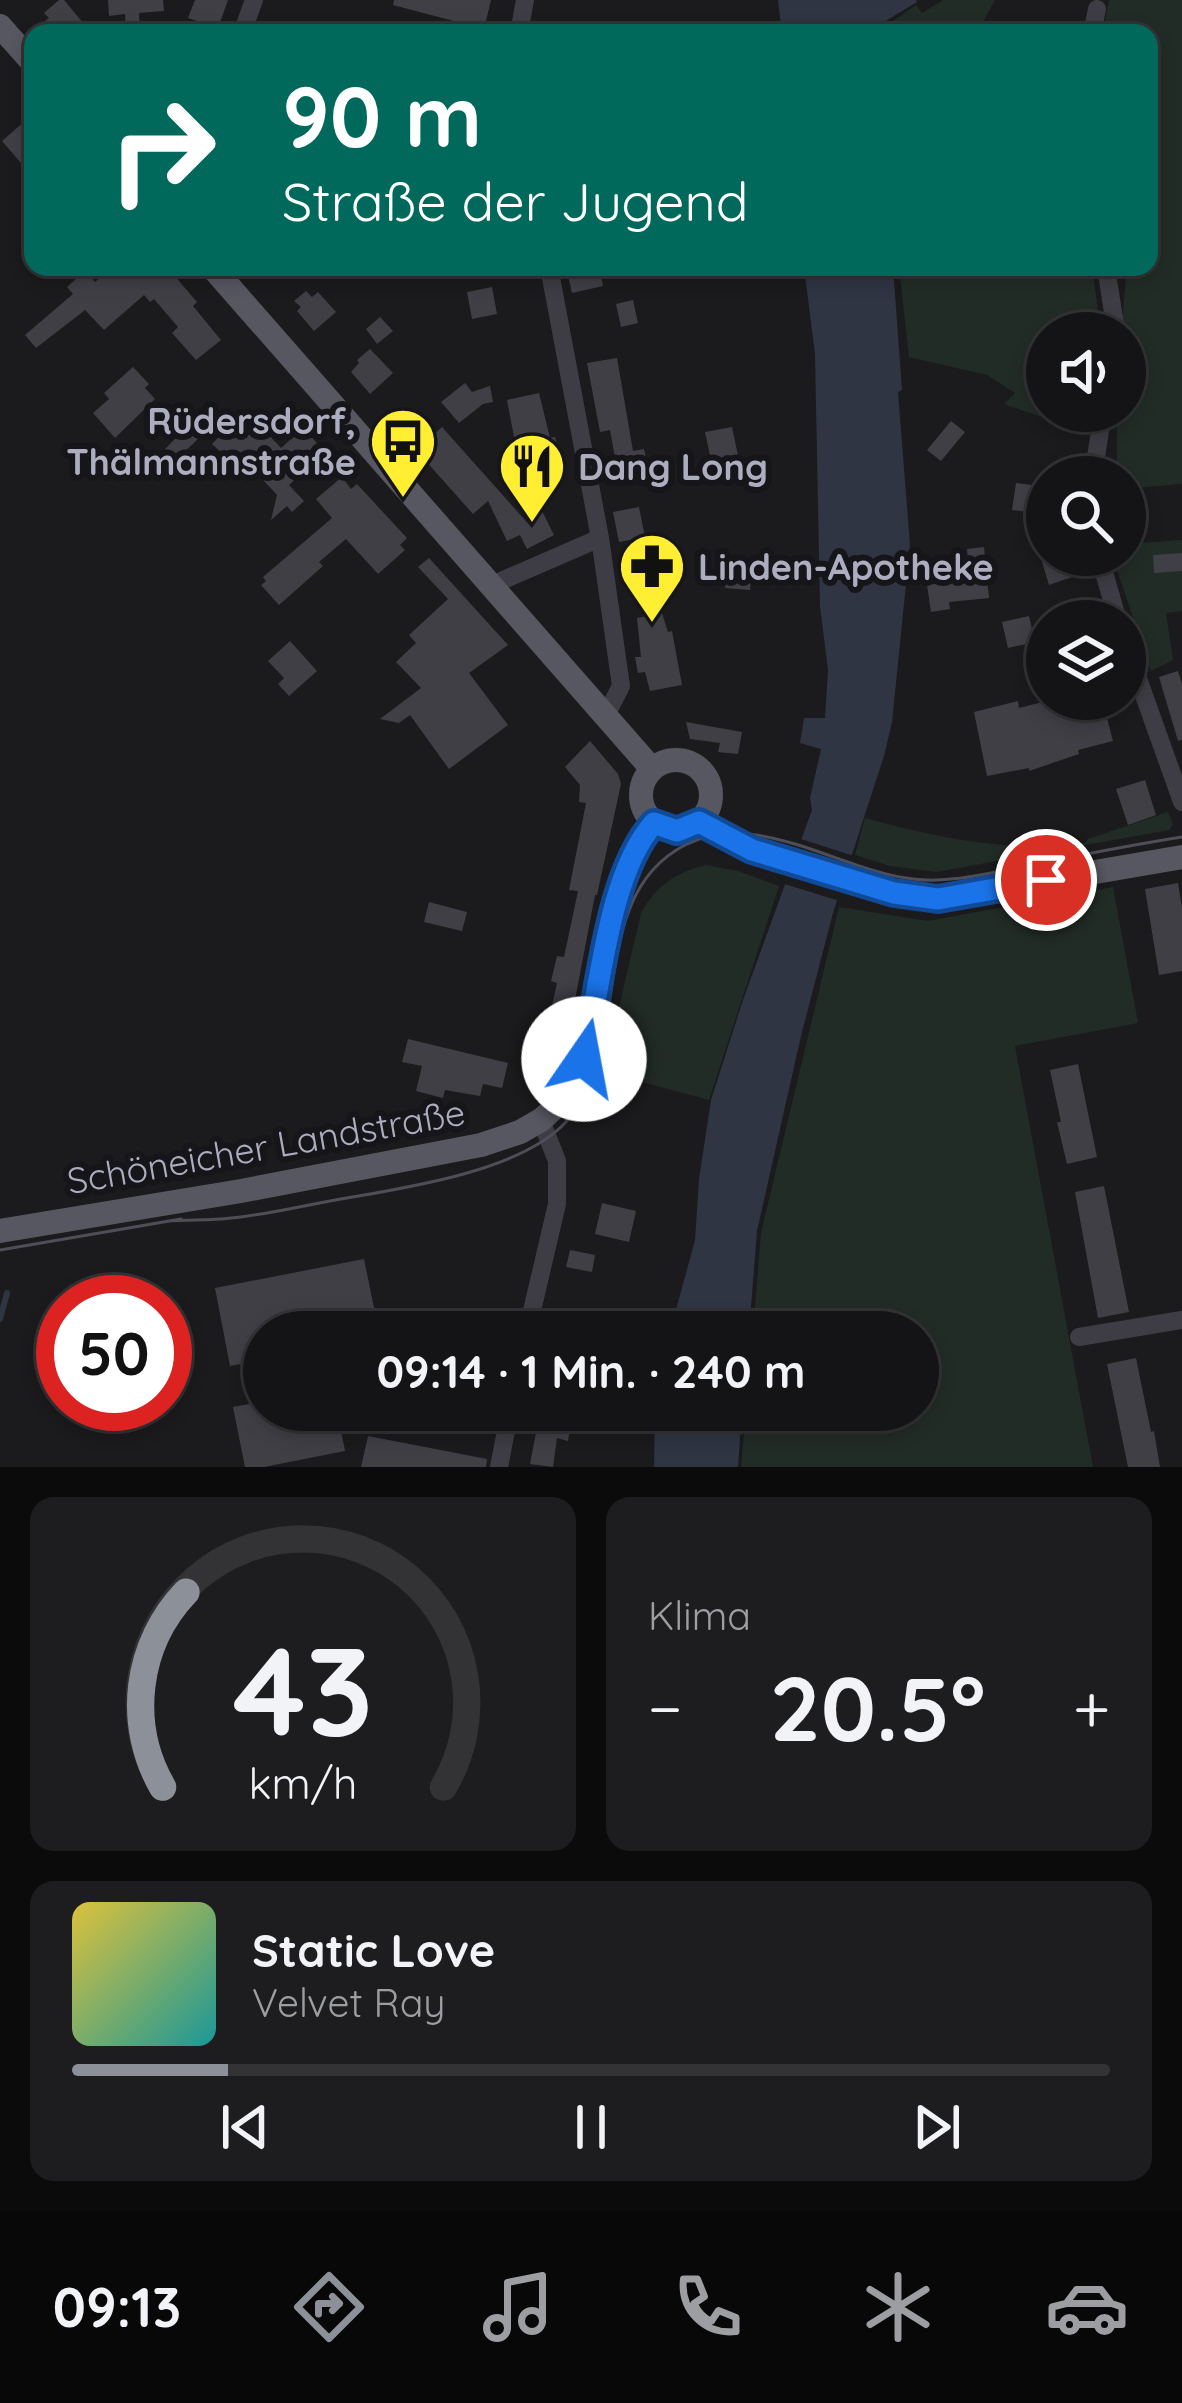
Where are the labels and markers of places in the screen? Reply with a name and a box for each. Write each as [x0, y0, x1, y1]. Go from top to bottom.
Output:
place label: Rüdersdorf, Thälmannstraße [66, 398, 356, 484]
bus stop icon: Rüdersdorf, Thälmannstraße [368, 406, 438, 500]
restaurant icon: Dang Long [497, 431, 567, 525]
place label: Dang Long [578, 444, 768, 489]
pharmacy icon: Linden-Apotheke [617, 531, 687, 625]
place label: Linden-Apotheke [698, 544, 994, 589]
pin [995, 829, 1097, 931]

